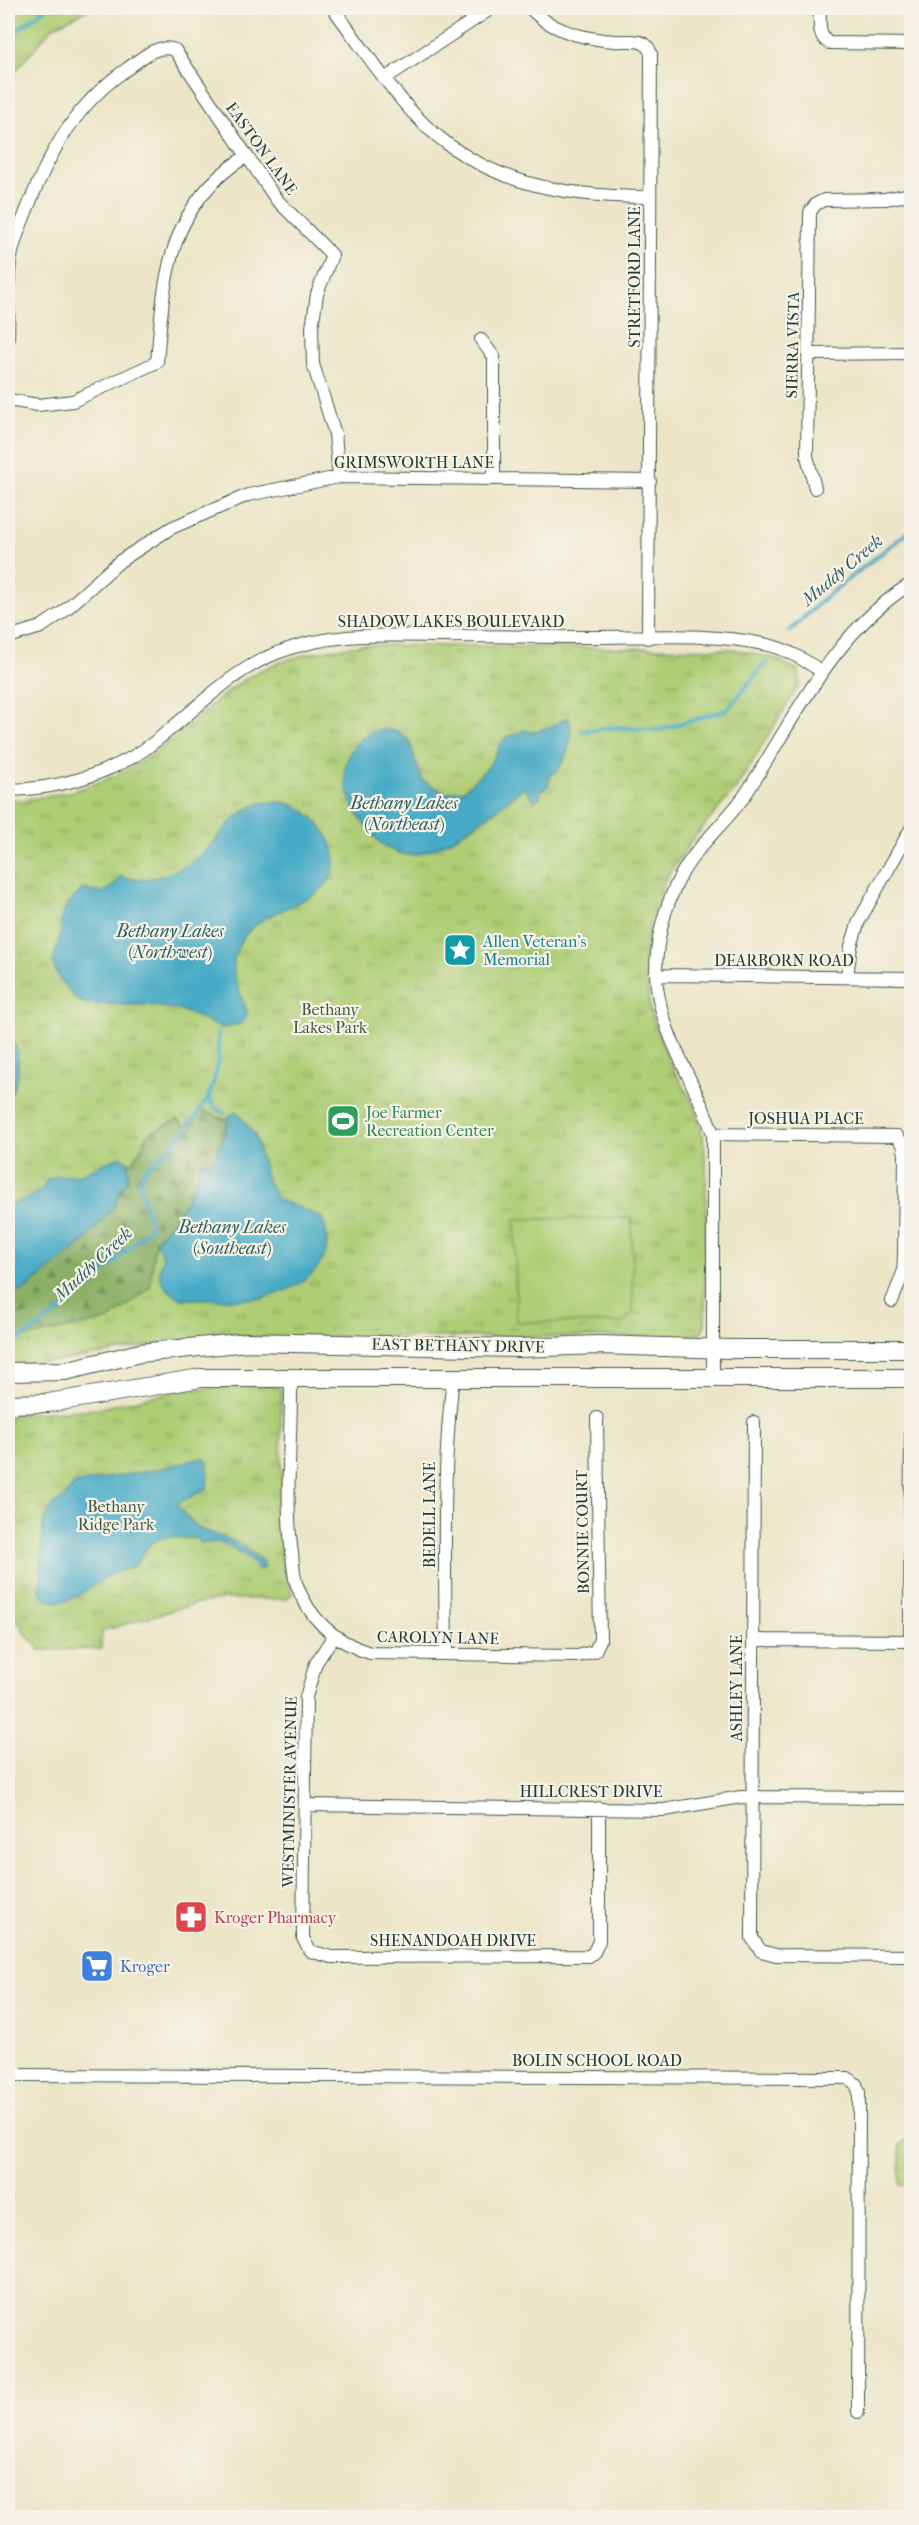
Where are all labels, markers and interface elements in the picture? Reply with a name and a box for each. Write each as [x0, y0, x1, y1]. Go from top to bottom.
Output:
street label: EASTON LANE [222, 98, 302, 198]
street label: STRETFORD LANE [625, 206, 644, 348]
street label: SIERRA VISTA [782, 291, 803, 399]
street label: GRIMSWORTH LANE [334, 453, 494, 472]
water label: Muddy Creek [796, 530, 887, 612]
street label: SHADOW LAKES BOULEVARD [338, 612, 564, 631]
water label: Bethany Lakes (Northeast) [349, 793, 458, 835]
water label: Bethany Lakes (Northwest) [115, 921, 224, 963]
place icon: Allen Veteran's Memorial [442, 932, 478, 968]
place label: Allen Veteran's Memorial [482, 932, 587, 969]
street label: DEARBORN ROAD [714, 951, 854, 970]
park label: Bethany Lakes Park [293, 1000, 368, 1037]
sports icon: Joe Farmer Recreation Center [325, 1103, 361, 1139]
place label: Joe Farmer Recreation Center [364, 1103, 494, 1140]
street label: JOSHUA PLACE [746, 1109, 864, 1128]
water label: Bethany Lakes (Southeast) [177, 1217, 286, 1259]
water label: Muddy Creek [48, 1223, 137, 1307]
street label: EAST BETHANY DRIVE [371, 1334, 545, 1357]
street label: BEDELL LANE [420, 1461, 439, 1568]
street label: BONNIE COURT [572, 1470, 593, 1594]
park label: Bethany Ridge Park [78, 1497, 155, 1534]
street label: CAROLYN LANE [377, 1627, 500, 1648]
street label: ASHLEY LANE [727, 1634, 746, 1743]
street label: WESTMINISTER AVENUE [278, 1696, 301, 1889]
street label: HILLCREST DRIVE [520, 1782, 663, 1801]
pharmacy icon: Kroger Pharmacy [173, 1899, 209, 1935]
place label: Kroger Pharmacy [214, 1908, 337, 1927]
street label: SHENANDOAH DRIVE [370, 1931, 536, 1950]
supermarket icon: Kroger [79, 1948, 115, 1984]
place label: Kroger [120, 1957, 170, 1976]
street label: BOLIN SCHOOL ROAD [512, 2051, 682, 2070]

